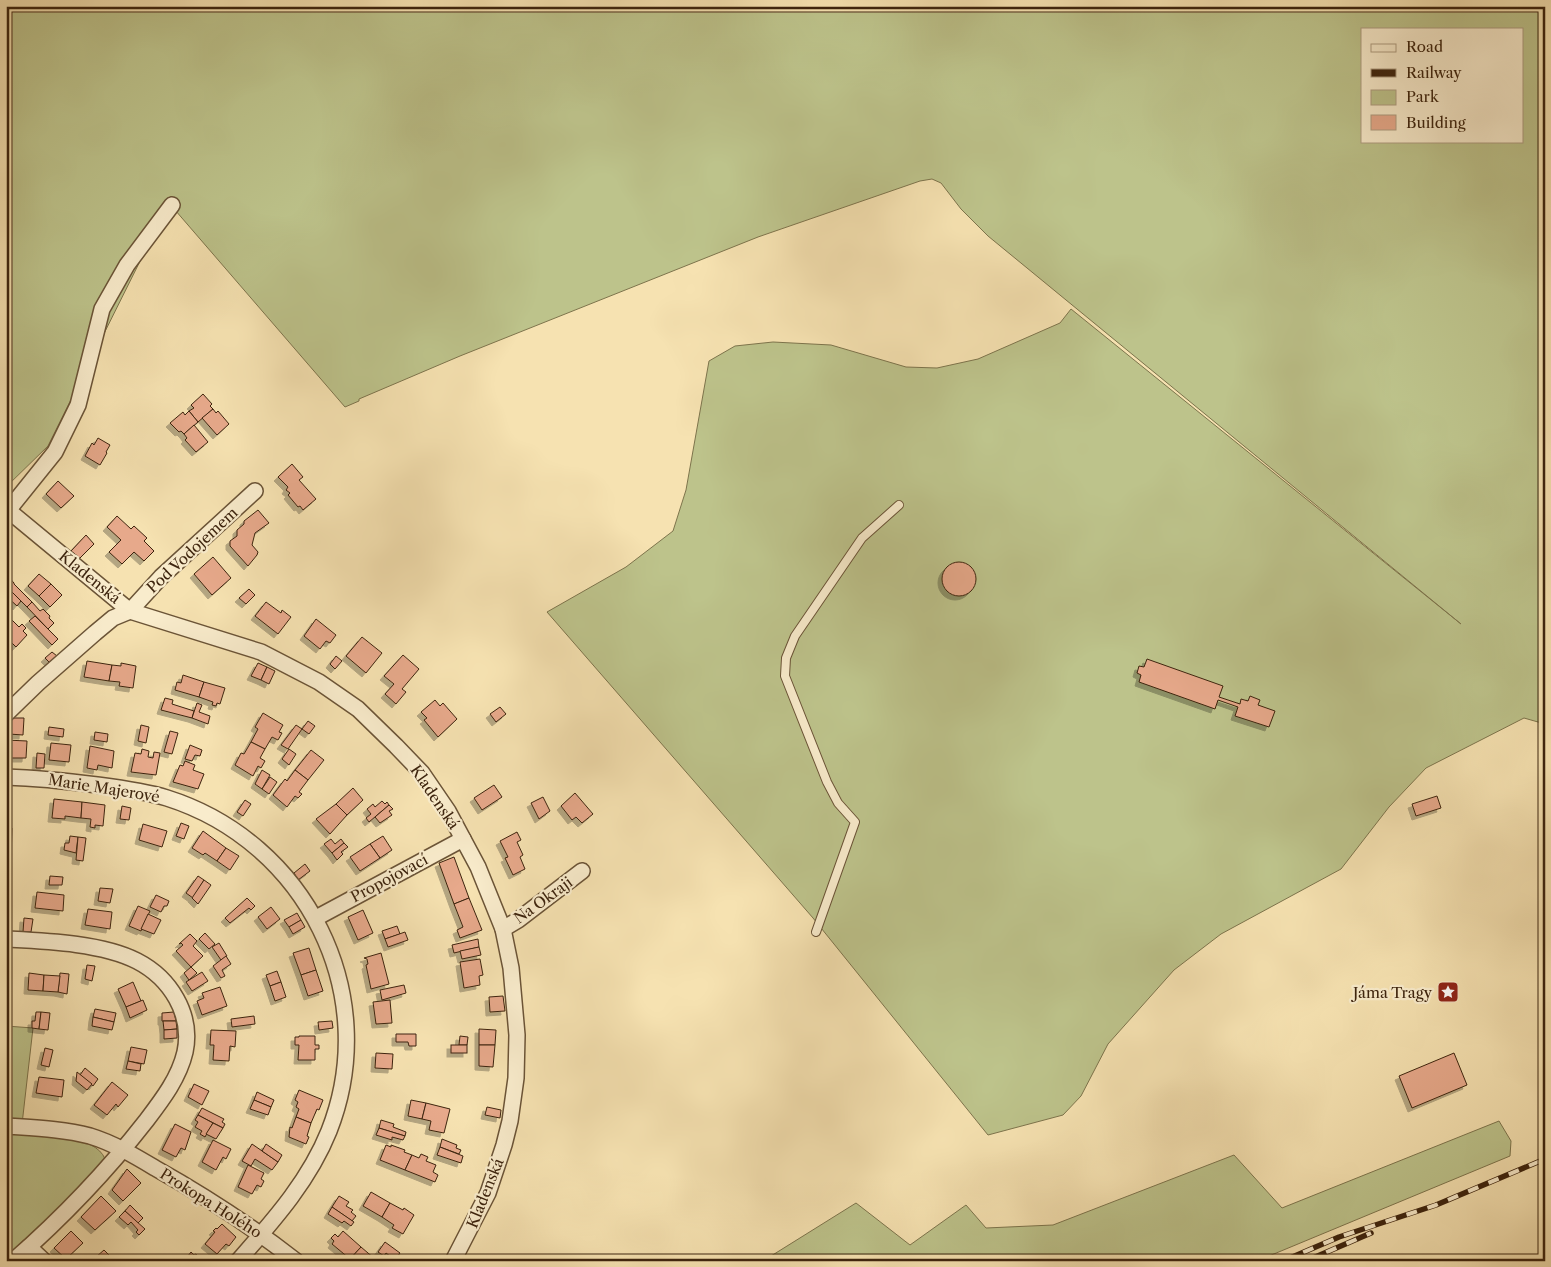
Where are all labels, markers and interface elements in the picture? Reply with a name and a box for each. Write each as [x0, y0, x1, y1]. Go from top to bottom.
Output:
legend [1361, 28, 1524, 142]
text: Road [1406, 37, 1443, 56]
text: Railway [1406, 63, 1462, 82]
text: Park [1406, 87, 1440, 106]
text: Building [1406, 113, 1466, 132]
street label: Pod Vodojemem [143, 503, 241, 597]
street label: Kladenská [55, 546, 125, 608]
street label: Kladenská [406, 761, 464, 833]
street label: Marie Majerové [47, 770, 161, 806]
street label: Propojovací [347, 850, 431, 906]
street label: Na Okraji [510, 872, 576, 928]
place icon: Jáma Tragy [1436, 980, 1460, 1004]
place label: Jáma Tragy [1351, 983, 1433, 1002]
street label: Kladenská [462, 1155, 508, 1231]
street label: Prokopa Holého [157, 1164, 265, 1242]

